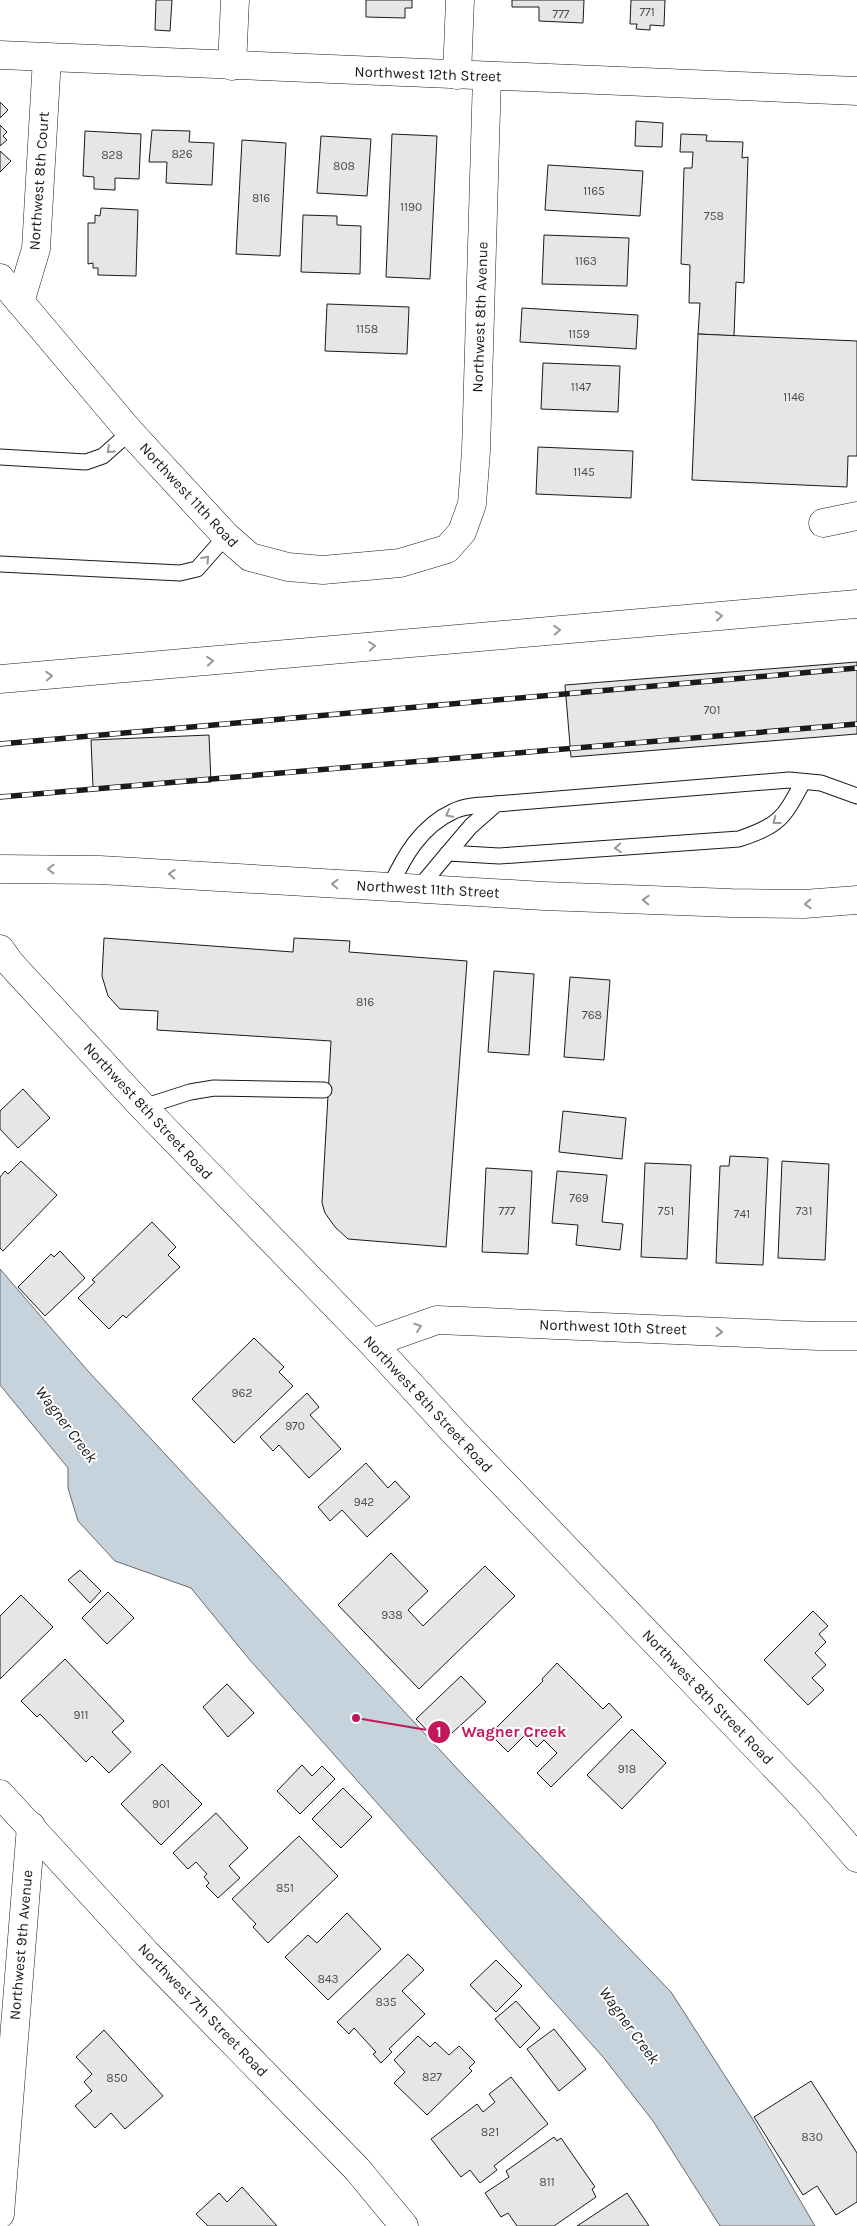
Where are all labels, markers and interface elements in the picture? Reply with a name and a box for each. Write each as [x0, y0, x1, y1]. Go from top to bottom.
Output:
house number: 771 [639, 5, 655, 19]
house number: 777 [553, 7, 570, 21]
street label: Northwest 12th Street [354, 62, 502, 86]
street label: Northwest 8th Court [25, 111, 53, 251]
house number: 826 [171, 147, 193, 161]
house number: 828 [101, 148, 123, 162]
house number: 808 [333, 159, 355, 173]
house number: 1165 [583, 184, 605, 198]
house number: 816 [252, 191, 270, 205]
house number: 1190 [400, 200, 422, 214]
house number: 758 [704, 209, 724, 223]
street label: Northwest 8th Avenue [468, 241, 492, 393]
house number: 1163 [575, 254, 597, 268]
house number: 1158 [356, 322, 378, 336]
house number: 1159 [568, 327, 590, 341]
house number: 1147 [571, 380, 591, 394]
house number: 1146 [783, 390, 805, 404]
street label: Northwest 11th Road [136, 439, 242, 551]
one-way arrow [106, 444, 115, 453]
house number: 1145 [573, 465, 595, 479]
one-way arrow [200, 556, 209, 565]
one-way arrow [716, 611, 724, 622]
one-way arrow [554, 625, 562, 636]
one-way arrow [369, 641, 377, 652]
one-way arrow [207, 656, 215, 667]
one-way arrow [45, 670, 53, 681]
house number: 701 [704, 703, 720, 717]
one-way arrow [445, 808, 454, 818]
one-way arrow [772, 815, 782, 824]
one-way arrow [614, 842, 622, 853]
one-way arrow [47, 864, 54, 874]
one-way arrow [168, 869, 176, 880]
street label: Northwest 11th Street [356, 876, 501, 902]
one-way arrow [330, 878, 338, 889]
one-way arrow [642, 894, 650, 905]
one-way arrow [804, 899, 812, 909]
house number: 816 [356, 995, 374, 1009]
house number: 768 [582, 1008, 602, 1022]
street label: Northwest 8th Street Road [80, 1039, 216, 1183]
house number: 769 [569, 1191, 589, 1205]
house number: 777 [499, 1204, 516, 1218]
house number: 751 [658, 1204, 674, 1218]
house number: 731 [796, 1204, 812, 1218]
house number: 741 [734, 1207, 750, 1221]
street label: Northwest 10th Street [539, 1315, 687, 1339]
one-way arrow [413, 1322, 421, 1332]
one-way arrow [716, 1327, 723, 1337]
street label: Northwest 8th Street Road [360, 1332, 496, 1476]
water label: Wagner Creek [32, 1382, 102, 1467]
house number: 962 [232, 1386, 252, 1400]
house number: 970 [285, 1419, 305, 1433]
house number: 942 [354, 1495, 374, 1509]
house number: 938 [381, 1608, 403, 1622]
street label: Northwest 8th Street Road [639, 1626, 777, 1768]
house number: 911 [74, 1708, 88, 1722]
callout: Wagner Creek [427, 1716, 576, 1747]
text: Wagner Creek [462, 1722, 567, 1741]
text: 1 [436, 1723, 442, 1741]
house number: 918 [618, 1762, 636, 1776]
house number: 901 [152, 1797, 170, 1811]
street label: Northwest 9th Avenue [5, 1869, 37, 2021]
house number: 851 [276, 1881, 294, 1895]
street label: Northwest 7th Street Road [134, 1939, 272, 2081]
house number: 843 [317, 1972, 339, 1986]
water label: Wagner Creek [595, 1983, 664, 2068]
house number: 835 [375, 1995, 397, 2009]
house number: 827 [422, 2070, 442, 2084]
house number: 850 [106, 2071, 128, 2085]
house number: 821 [481, 2125, 499, 2139]
house number: 830 [801, 2130, 823, 2144]
house number: 811 [539, 2175, 555, 2189]

